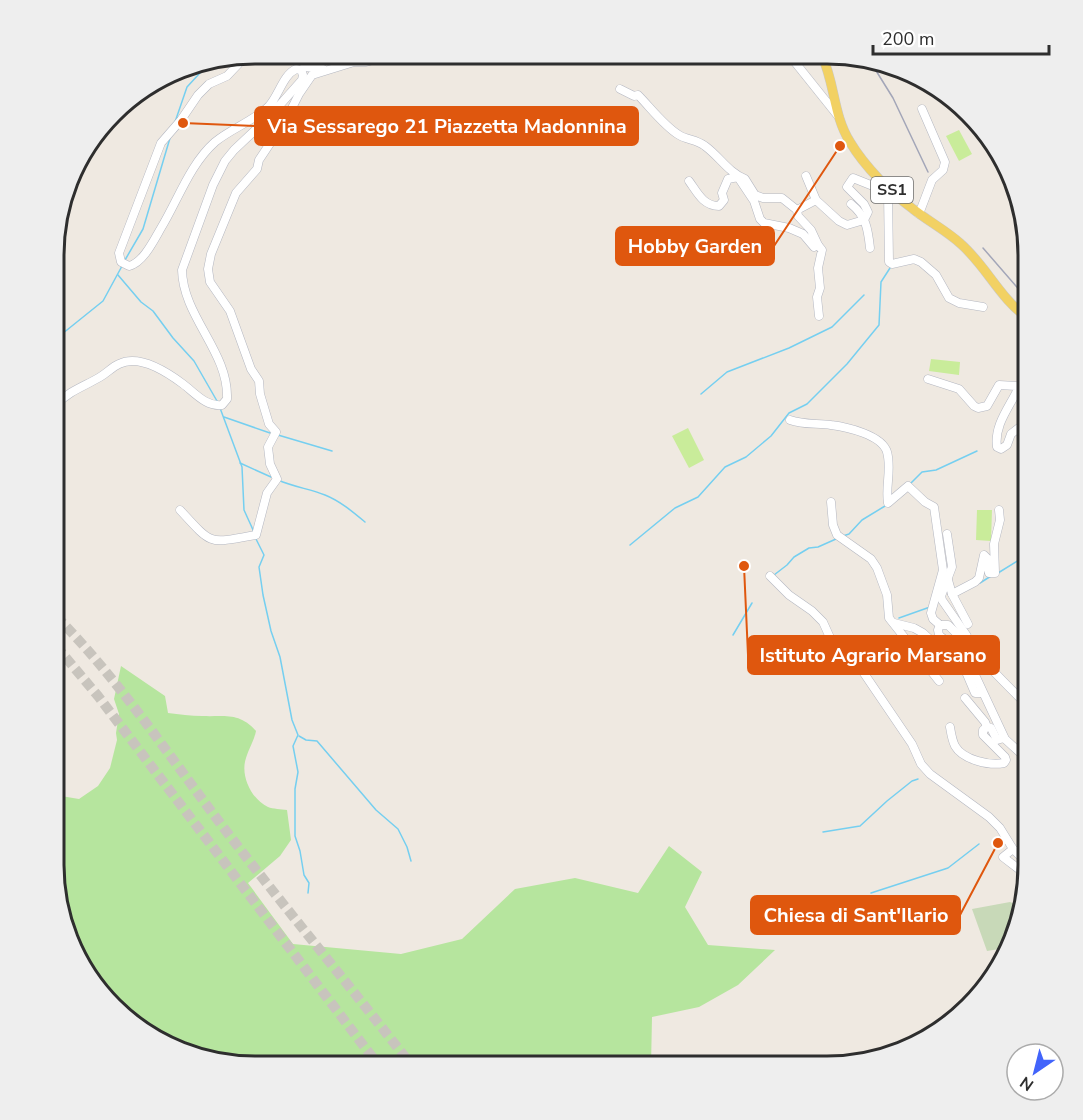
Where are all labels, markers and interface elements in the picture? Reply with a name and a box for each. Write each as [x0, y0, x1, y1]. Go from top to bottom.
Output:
scale bar [873, 18, 1048, 56]
text: 200 m [882, 27, 934, 51]
callout: Via Sessarego 21 Piazzetta Madonnina [255, 107, 638, 145]
text: Via Sessarego 21 Piazzetta Madonnina [266, 113, 627, 140]
road number: SS1 [871, 177, 913, 203]
callout: Hobby Garden [616, 227, 774, 265]
text: Hobby Garden [628, 233, 762, 260]
callout: Istituto Agrario Marsano [748, 636, 999, 674]
text: Istituto Agrario Marsano [759, 642, 987, 669]
callout: Chiesa di Sant'Ilario [751, 896, 960, 934]
text: Chiesa di Sant'Ilario [764, 902, 949, 929]
north arrow [1005, 1042, 1065, 1102]
text: N [1016, 1071, 1038, 1096]

